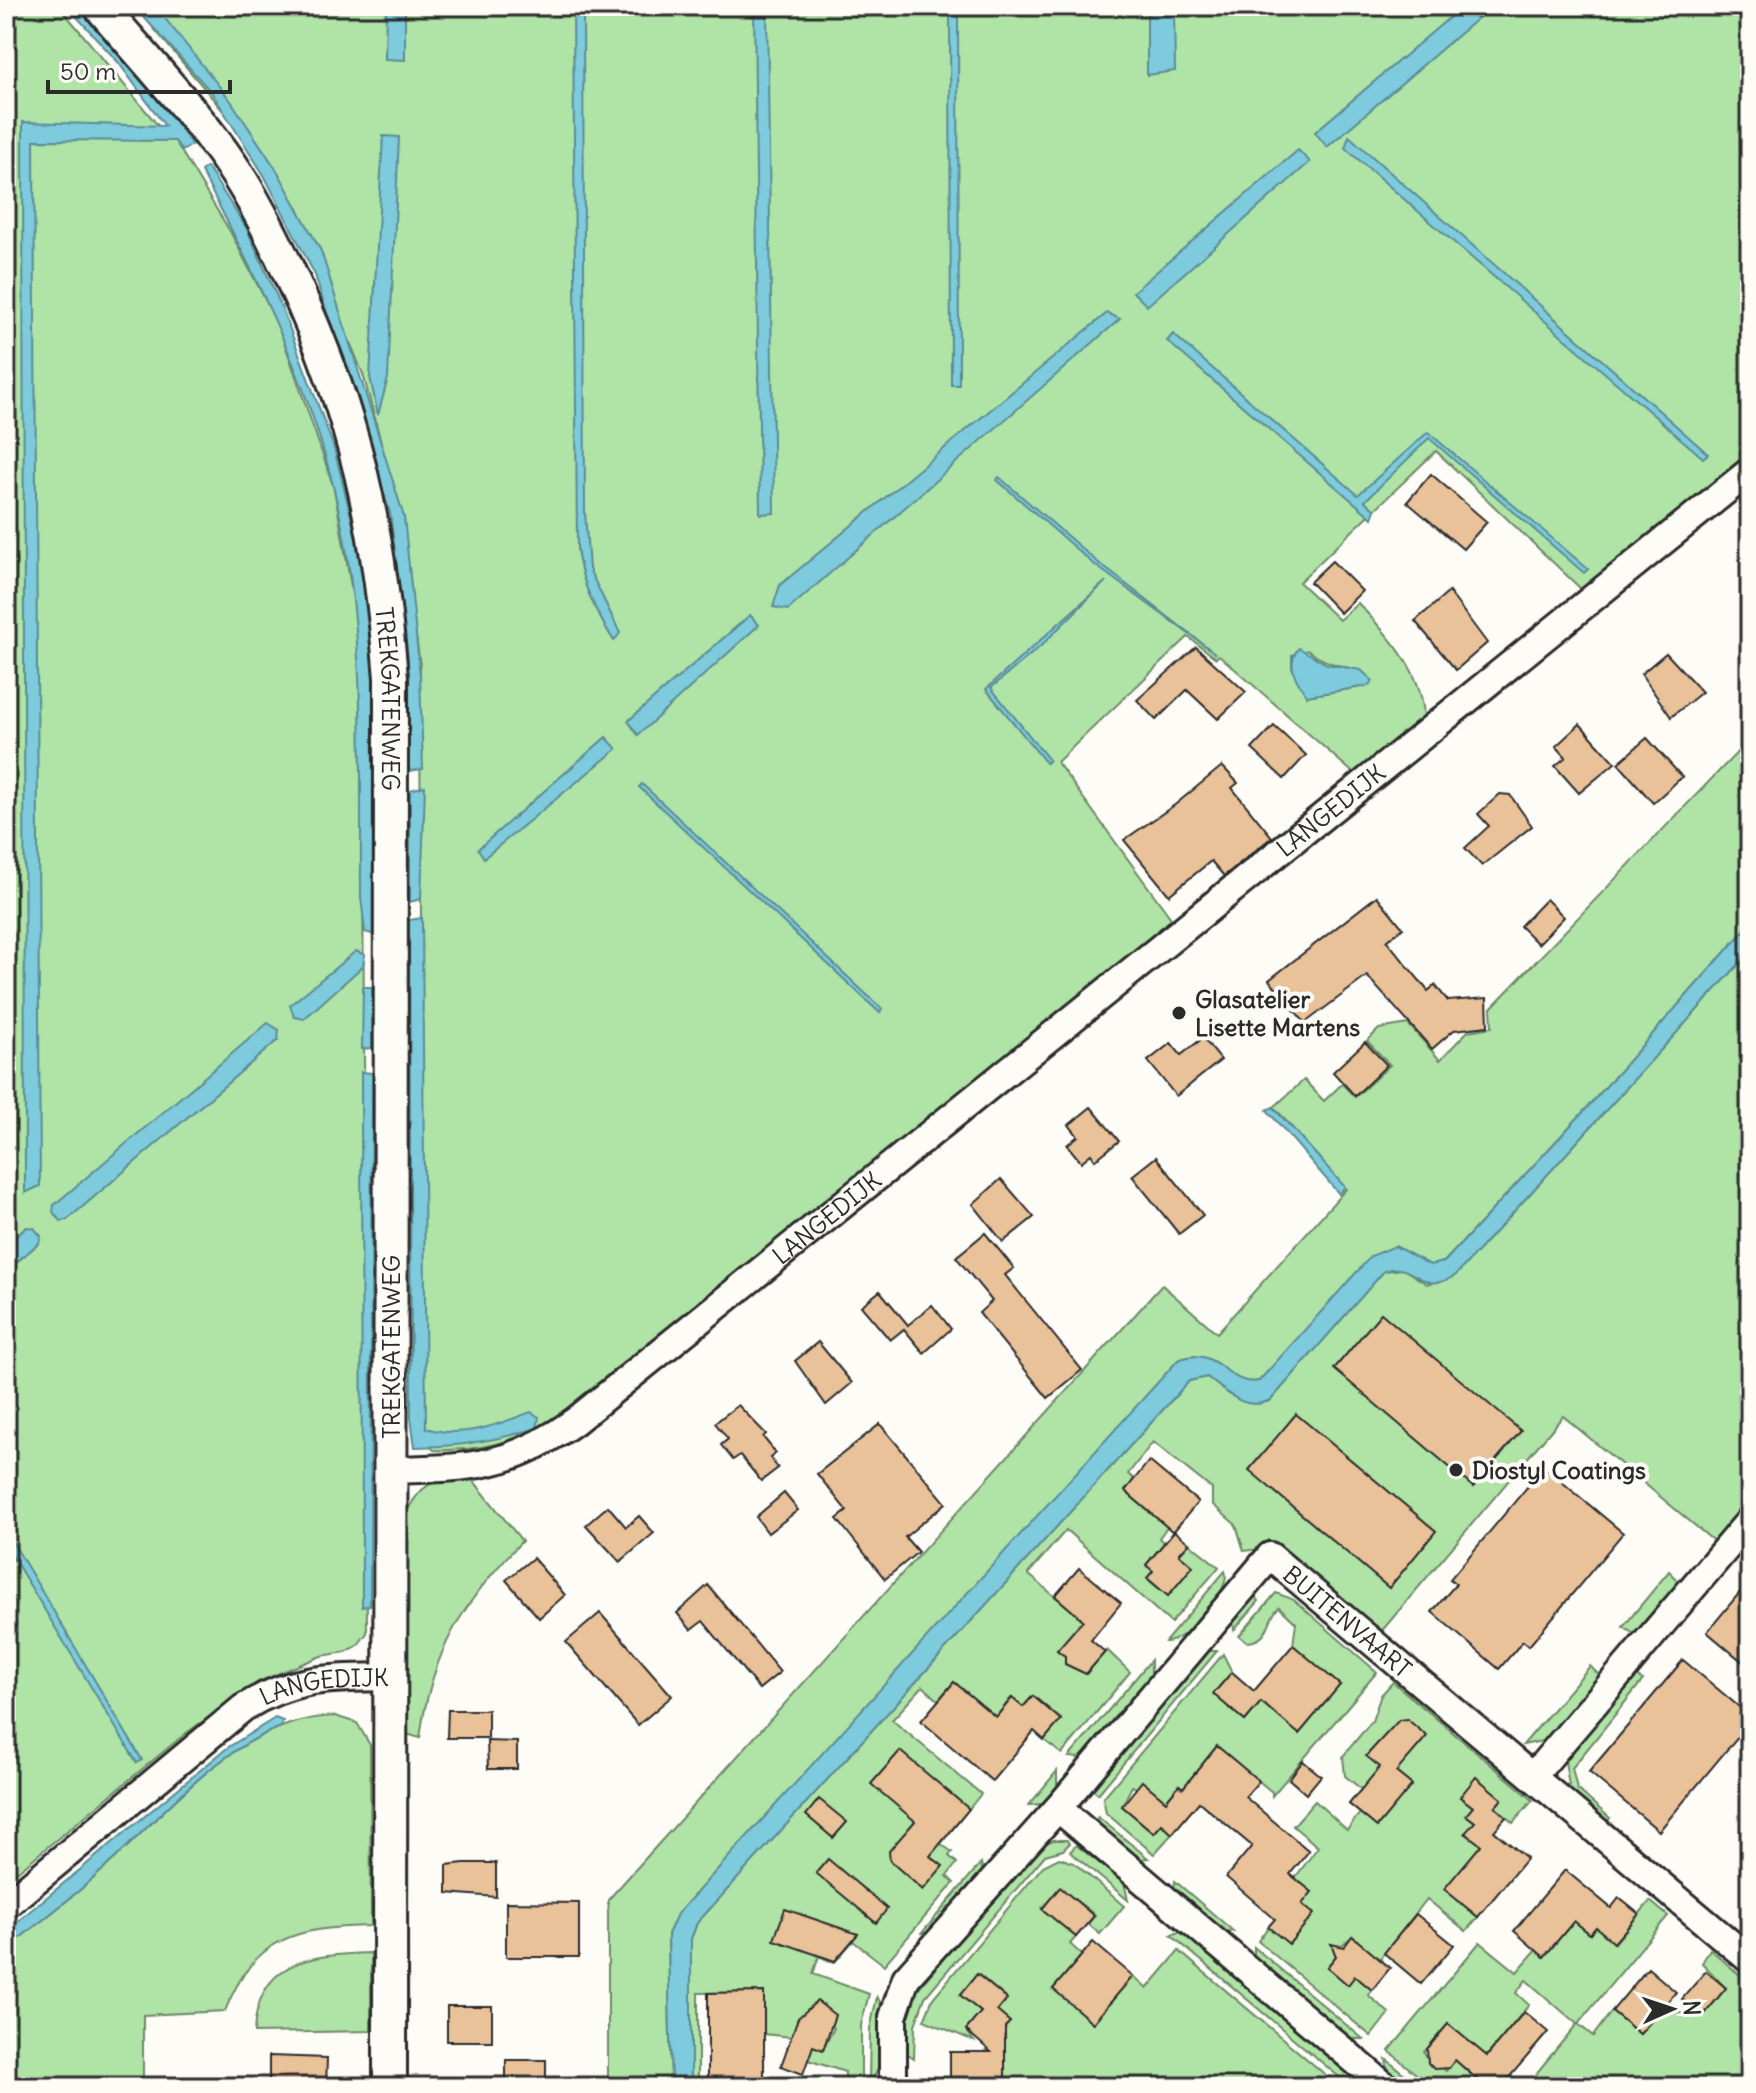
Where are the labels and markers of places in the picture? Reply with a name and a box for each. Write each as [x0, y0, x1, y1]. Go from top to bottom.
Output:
place label: Glasatelier Lisette Martens [1195, 984, 1360, 1042]
marker: Glasatelier Lisette Martens [1170, 1004, 1188, 1022]
place label: Diostyl Coatings [1472, 1455, 1646, 1485]
marker: Diostyl Coatings [1447, 1461, 1465, 1479]

